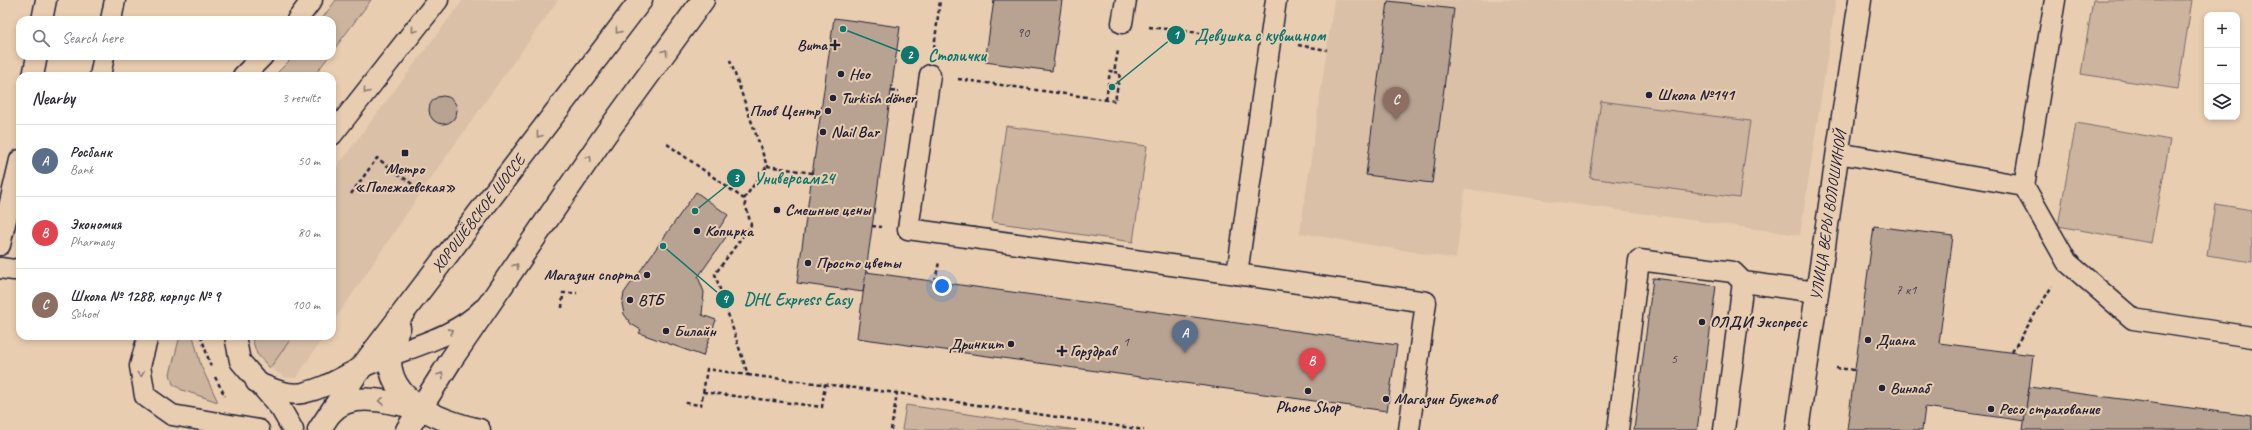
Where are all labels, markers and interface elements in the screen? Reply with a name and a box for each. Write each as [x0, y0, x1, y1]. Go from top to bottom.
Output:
map controls [2204, 12, 2240, 120]
button: + [2204, 12, 2240, 48]
search box [16, 16, 336, 60]
callout: Девушка с кувшином [1166, 20, 1333, 49]
house number: 90 [1017, 24, 1031, 41]
text: Девушка с кувшином [1195, 25, 1327, 46]
one-way arrow [412, 26, 419, 33]
icon: search [30, 27, 52, 49]
one-way arrow [615, 27, 622, 34]
text: 1 [1173, 27, 1180, 43]
text: Search here [62, 29, 123, 48]
place label: Вита [797, 35, 828, 55]
marker: Вита [830, 40, 840, 50]
callout: Столички [900, 40, 994, 69]
text: Столички [928, 45, 987, 66]
text: 2 [907, 47, 914, 63]
button: − [2204, 48, 2240, 84]
one-way arrow [660, 50, 667, 57]
place label: Нео [849, 64, 872, 84]
marker: Нео [836, 69, 846, 79]
button: layers [2204, 84, 2240, 120]
place label: Школа №141 [1657, 85, 1736, 105]
one-way arrow [364, 86, 371, 93]
pin: C [1383, 87, 1409, 120]
text: Nearby [32, 88, 75, 109]
place label: Turkish döner [841, 88, 917, 108]
text: 3 results [282, 90, 320, 106]
marker: Школа №141 [1644, 90, 1654, 100]
marker: Turkish döner [828, 93, 838, 103]
place label: Плов Центр [749, 101, 821, 121]
marker: Плов Центр [823, 106, 833, 116]
place label: Nail Bar [831, 122, 881, 142]
street label: УЛИЦА ВЕРЫ ВОЛОШИНОЙ [1806, 126, 1851, 302]
marker: Nail Bar [818, 127, 828, 137]
one-way arrow [537, 130, 544, 137]
text: Росбанк [70, 143, 112, 162]
marker: Метро «Полежаевская» [400, 148, 410, 158]
street label: ХОРОШЁВСКОЕ ШОССЕ [427, 149, 531, 276]
text: A [42, 153, 48, 169]
text: 50 m [298, 153, 320, 169]
one-way arrow [584, 155, 592, 162]
place label: Метро «Полежаевская» [355, 159, 456, 197]
text: Bank [70, 162, 93, 178]
callout: Универсам24 [726, 163, 843, 192]
text: Универсам24 [754, 168, 837, 189]
text: 3 [733, 170, 740, 186]
place label: Смешные цены [785, 200, 872, 220]
marker: Смешные цены [772, 205, 782, 215]
text: Экономия [70, 215, 121, 234]
place label: Копирка [705, 221, 755, 241]
text: B [42, 225, 48, 241]
text: 80 m [298, 225, 320, 241]
marker: Копирка [692, 226, 702, 236]
text: Pharmacy [70, 234, 114, 250]
place label: Просто цветы [816, 253, 902, 273]
marker: Просто цветы [803, 258, 813, 268]
one-way arrow [511, 263, 518, 270]
place label: Магазин спорта [544, 265, 640, 285]
marker: Магазин спорта [642, 270, 652, 280]
your location [932, 276, 952, 296]
house number: 7 к1 [1895, 281, 1917, 298]
callout: DHL Express Easy [715, 284, 860, 313]
text: Школа № 1288, корпус № 9 [70, 287, 220, 306]
text: DHL Express Easy [744, 289, 854, 310]
place label: ВТБ [638, 290, 666, 310]
text: 4 [722, 291, 729, 307]
marker: ВТБ [625, 295, 635, 305]
text: C [42, 297, 48, 313]
text: 100 m [292, 297, 320, 313]
text: School [70, 306, 98, 322]
place label: ОЛДИ Экспресс [1710, 312, 1808, 332]
marker: ОЛДИ Экспресс [1697, 317, 1707, 327]
pin: A [1172, 320, 1198, 353]
place label: Билайн [674, 321, 717, 341]
marker: Билайн [661, 326, 671, 336]
one-way arrow [447, 328, 455, 335]
place label: Диана [1876, 330, 1917, 350]
house number: 1 [1123, 333, 1130, 350]
place label: Дринкит [949, 334, 1004, 354]
marker: Диана [1863, 335, 1873, 345]
marker: Дринкит [1006, 339, 1016, 349]
place label: Горздрав [1070, 341, 1118, 361]
marker: Горздрав [1057, 346, 1067, 356]
pin: B [1299, 348, 1325, 381]
house number: 5 [1671, 350, 1678, 367]
one-way arrow [136, 371, 145, 377]
one-way arrow [436, 372, 443, 379]
place label: Винлаб [1890, 378, 1933, 398]
marker: Винлаб [1877, 383, 1887, 393]
marker: Phone Shop [1303, 386, 1313, 396]
place label: Магазин Букетов [1394, 389, 1499, 409]
marker: Магазин Букетов [1381, 394, 1391, 404]
one-way arrow [378, 397, 384, 406]
place label: Phone Shop [1276, 397, 1341, 417]
place label: Ресо страхование [1999, 399, 2101, 419]
marker: Ресо страхование [1986, 404, 1996, 414]

